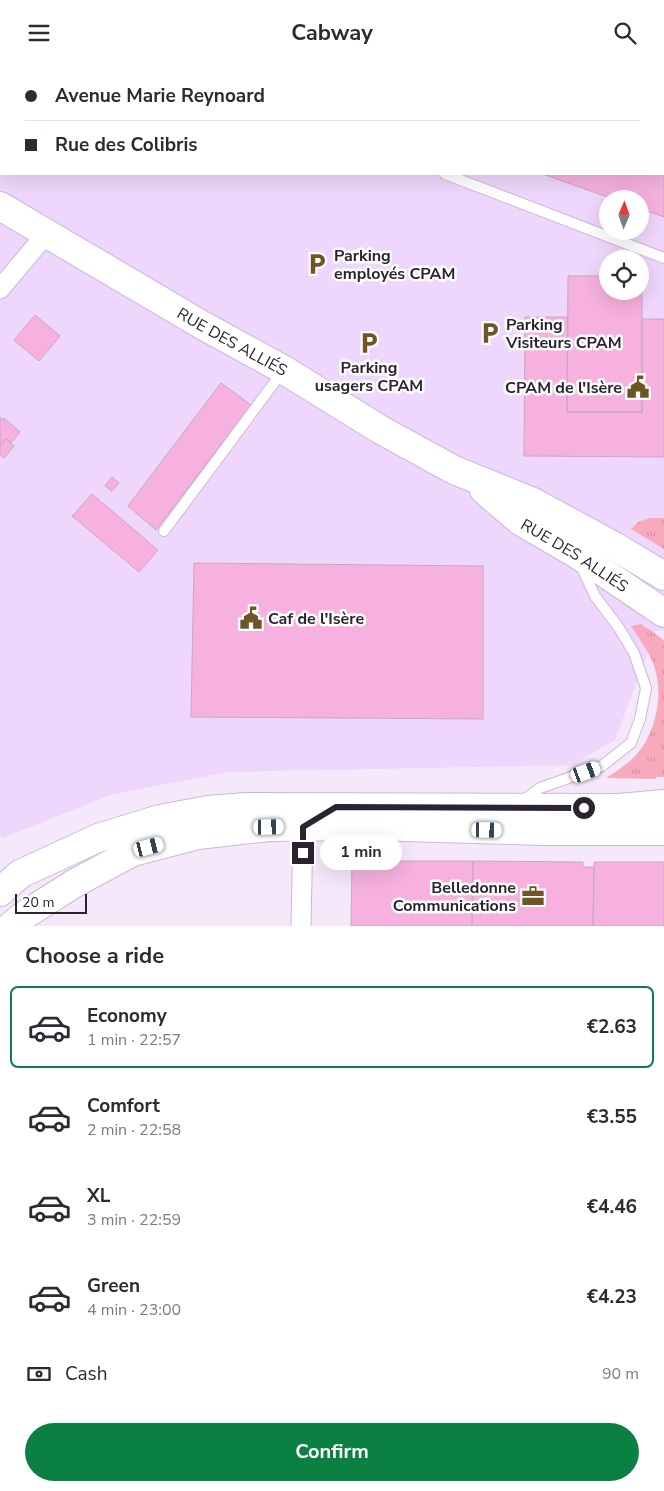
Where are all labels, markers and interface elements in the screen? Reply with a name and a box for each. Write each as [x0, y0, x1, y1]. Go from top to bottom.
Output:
text: Cabway [291, 18, 373, 48]
icon: menu [25, 19, 53, 47]
icon: search [611, 19, 639, 47]
text: Avenue Marie Reynoard [55, 83, 265, 109]
text: Rue des Colibris [55, 132, 198, 158]
north arrow [599, 190, 649, 240]
map controls [599, 190, 649, 300]
place label: Parking employés CPAM [334, 245, 455, 285]
button: locate [599, 250, 649, 300]
parking icon: Parking employés CPAM [304, 251, 330, 277]
street label: RUE DES ALLIÉS [173, 303, 291, 382]
place label: Parking Visiteurs CPAM [505, 314, 622, 354]
parking icon: Parking Visiteurs CPAM [477, 320, 503, 346]
parking icon: Parking usagers CPAM [356, 330, 382, 356]
place label: Parking usagers CPAM [315, 357, 423, 397]
public building icon: CPAM de l'Isère [625, 374, 651, 400]
place label: CPAM de l'Isère [505, 377, 622, 399]
street label: RUE DES ALLIÉS [517, 514, 632, 598]
public building icon: Caf de l'Isère [238, 605, 264, 631]
place label: Caf de l'Isère [268, 608, 364, 630]
car [569, 760, 602, 784]
route start [573, 797, 595, 819]
car [253, 819, 284, 835]
car [471, 822, 502, 838]
callout: 1 min [320, 835, 403, 871]
car [132, 836, 165, 858]
text: 1 min [340, 841, 382, 863]
route end [292, 842, 314, 864]
place label: Belledonne Communications [393, 877, 516, 917]
office icon: Belledonne Communications [520, 883, 546, 909]
scale bar [15, 891, 88, 914]
text: 20 m [22, 893, 54, 912]
text: Choose a ride [25, 941, 164, 971]
text: Economy [87, 1003, 167, 1029]
icon: car [27, 1005, 72, 1050]
text: €2.63 [587, 1014, 637, 1040]
text: 1 min · 22:57 [87, 1029, 181, 1051]
text: Comfort [87, 1093, 160, 1119]
icon: car [27, 1095, 72, 1140]
text: €3.55 [587, 1104, 637, 1130]
text: 2 min · 22:58 [87, 1119, 181, 1141]
text: XL [87, 1183, 110, 1209]
icon: car [27, 1185, 72, 1230]
text: €4.46 [587, 1194, 637, 1220]
text: 3 min · 22:59 [87, 1209, 181, 1231]
text: Green [87, 1273, 140, 1299]
icon: car [27, 1275, 72, 1320]
text: €4.23 [587, 1284, 637, 1310]
text: 4 min · 23:00 [87, 1299, 181, 1321]
icon: cash [25, 1360, 53, 1388]
text: Cash [65, 1361, 107, 1387]
text: 90 m [602, 1363, 639, 1385]
button: Confirm [25, 1423, 639, 1481]

